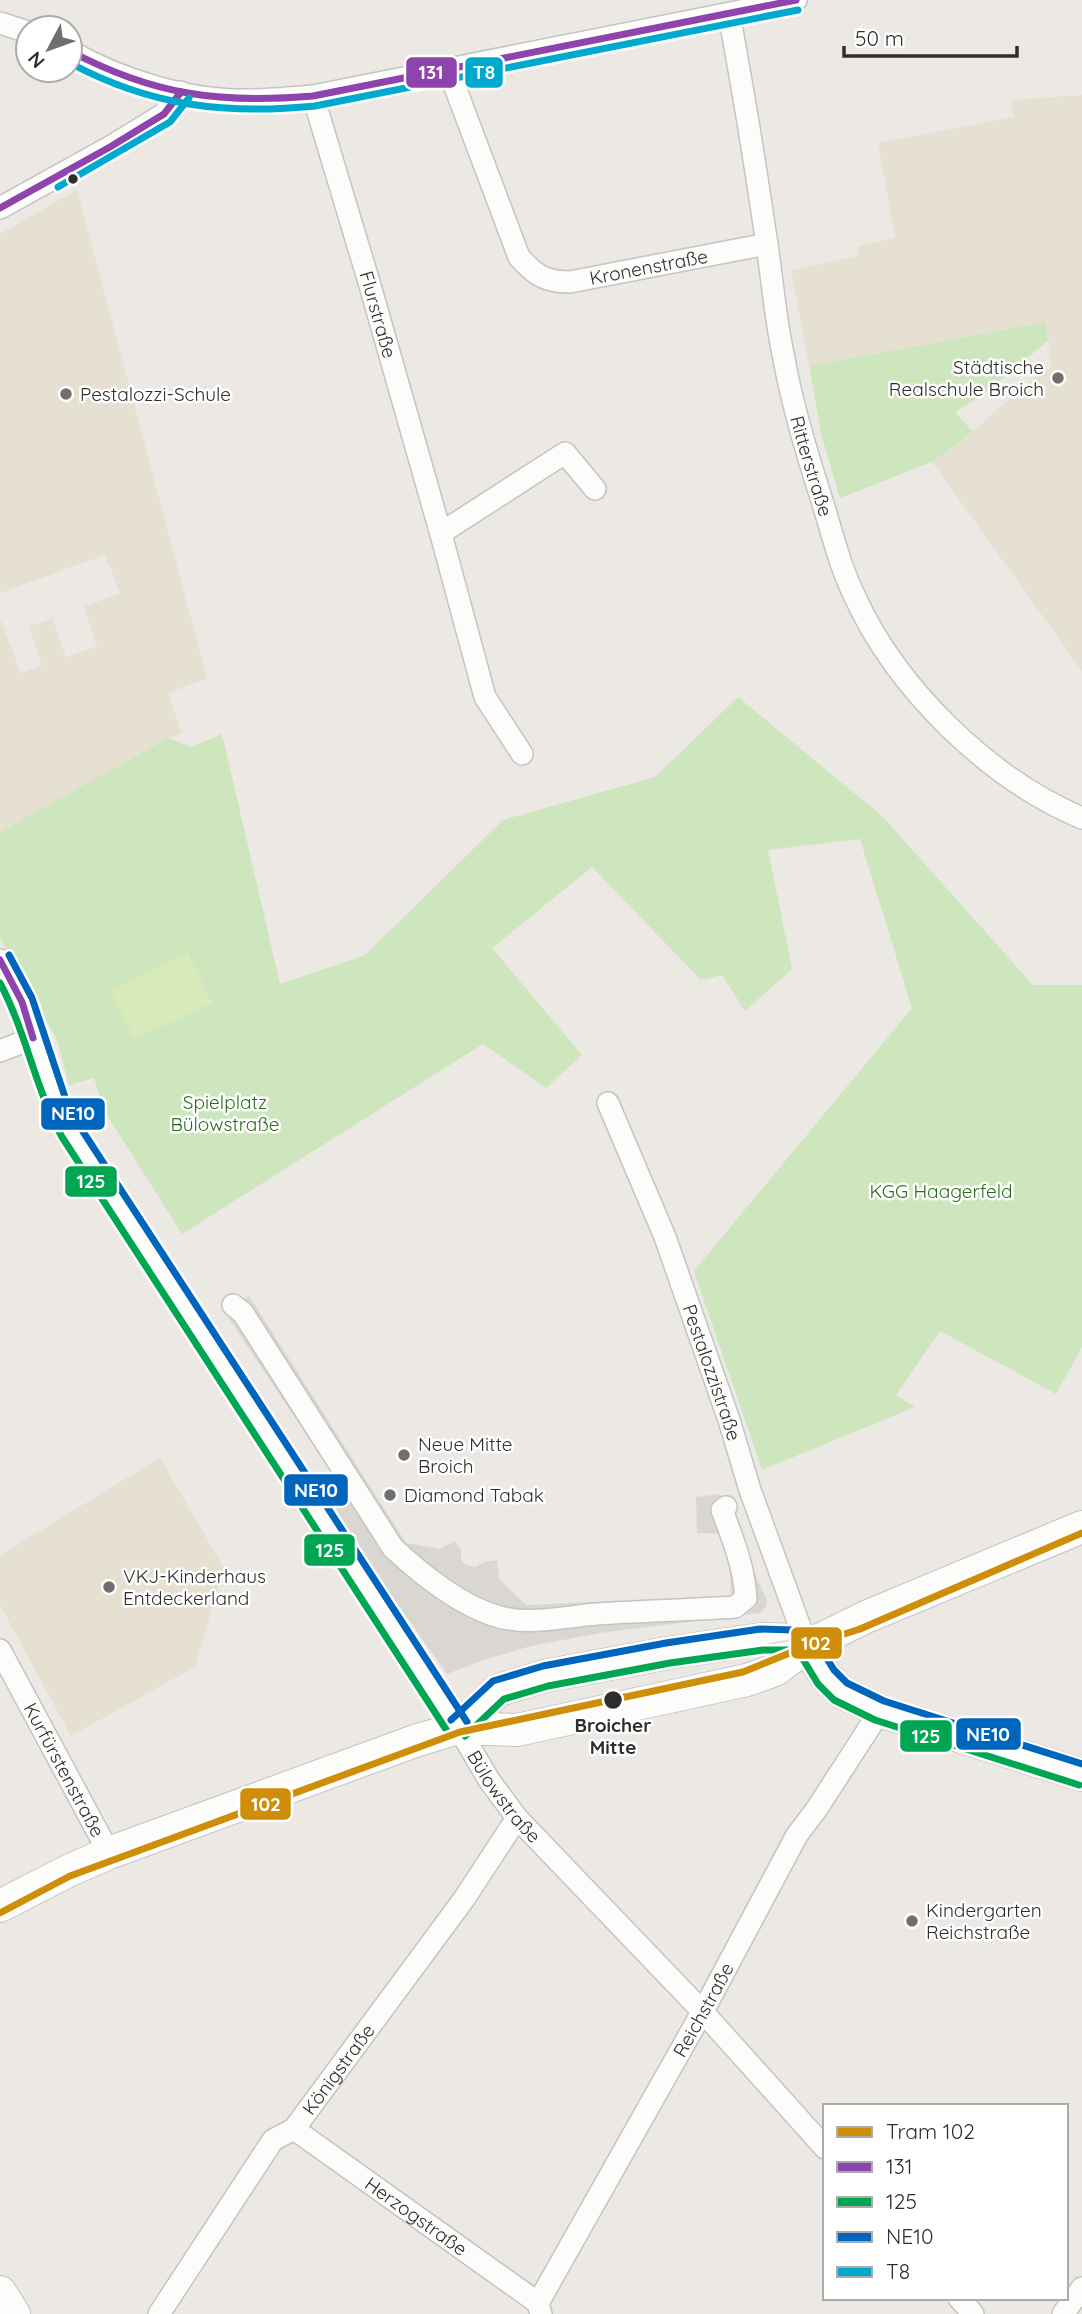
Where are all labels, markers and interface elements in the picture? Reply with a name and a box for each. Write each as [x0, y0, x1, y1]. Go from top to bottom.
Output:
north arrow [14, 14, 84, 84]
scale bar [844, 14, 1017, 58]
text: 50 m [855, 25, 904, 51]
text: N [23, 47, 50, 73]
line badge: 131 [405, 56, 458, 89]
line badge: T8 [464, 56, 504, 89]
text: 131 [419, 60, 444, 84]
text: T8 [473, 60, 495, 84]
unlabelled marker [66, 172, 80, 186]
street label: Kronenstraße [587, 244, 710, 290]
street label: Flurstraße [354, 268, 402, 361]
place label: Städtische Realschule Broich [889, 355, 1044, 401]
marker: Städtische Realschule Broich [1050, 370, 1066, 386]
place label: Pestalozzi-Schule [80, 382, 231, 406]
marker: Pestalozzi-Schule [58, 386, 74, 402]
street label: Ritterstraße [785, 413, 838, 519]
park label: Spielplatz Bülowstraße [170, 1090, 280, 1136]
line badge: NE10 [40, 1097, 106, 1131]
text: NE10 [51, 1101, 95, 1125]
line badge: 125 [64, 1165, 118, 1198]
text: 125 [76, 1169, 106, 1193]
park label: KGG Haagerfeld [870, 1179, 1012, 1203]
street label: Pestalozzistraße [677, 1301, 747, 1443]
place label: Neue Mitte Broich [418, 1432, 513, 1478]
marker: Neue Mitte Broich [396, 1447, 412, 1463]
line badge: NE10 [283, 1473, 349, 1507]
text: NE10 [294, 1478, 338, 1502]
place label: Diamond Tabak [404, 1483, 544, 1507]
marker: Diamond Tabak [382, 1487, 398, 1503]
line badge: 125 [303, 1533, 356, 1567]
text: 125 [315, 1538, 345, 1562]
place label: VKJ-Kinderhaus Entdeckerland [123, 1564, 266, 1610]
marker: VKJ-Kinderhaus Entdeckerland [101, 1579, 117, 1595]
line badge: 102 [790, 1626, 843, 1660]
text: 102 [801, 1631, 831, 1655]
marker: Broicher Mitte [602, 1689, 624, 1711]
street label: Kurfürstenstraße [19, 1699, 110, 1841]
place label: Broicher Mitte [574, 1713, 652, 1759]
line badge: NE10 [955, 1717, 1022, 1751]
line badge: 125 [899, 1719, 953, 1753]
text: NE10 [966, 1722, 1010, 1746]
text: 125 [911, 1724, 941, 1748]
street label: Bülowstraße [462, 1746, 546, 1848]
line badge: 102 [239, 1787, 292, 1821]
text: 102 [251, 1792, 281, 1816]
place label: Kindergarten Reichstraße [926, 1898, 1042, 1944]
marker: Kindergarten Reichstraße [904, 1913, 920, 1929]
street label: Reichstraße [667, 1958, 739, 2061]
street label: Königstraße [297, 2019, 380, 2120]
legend [823, 2104, 1068, 2300]
text: Tram 102 [886, 2118, 975, 2144]
text: 131 [886, 2153, 913, 2179]
street label: Herzogstraße [360, 2171, 472, 2261]
text: 125 [886, 2188, 917, 2214]
text: NE10 [886, 2223, 933, 2249]
text: T8 [886, 2258, 910, 2284]

